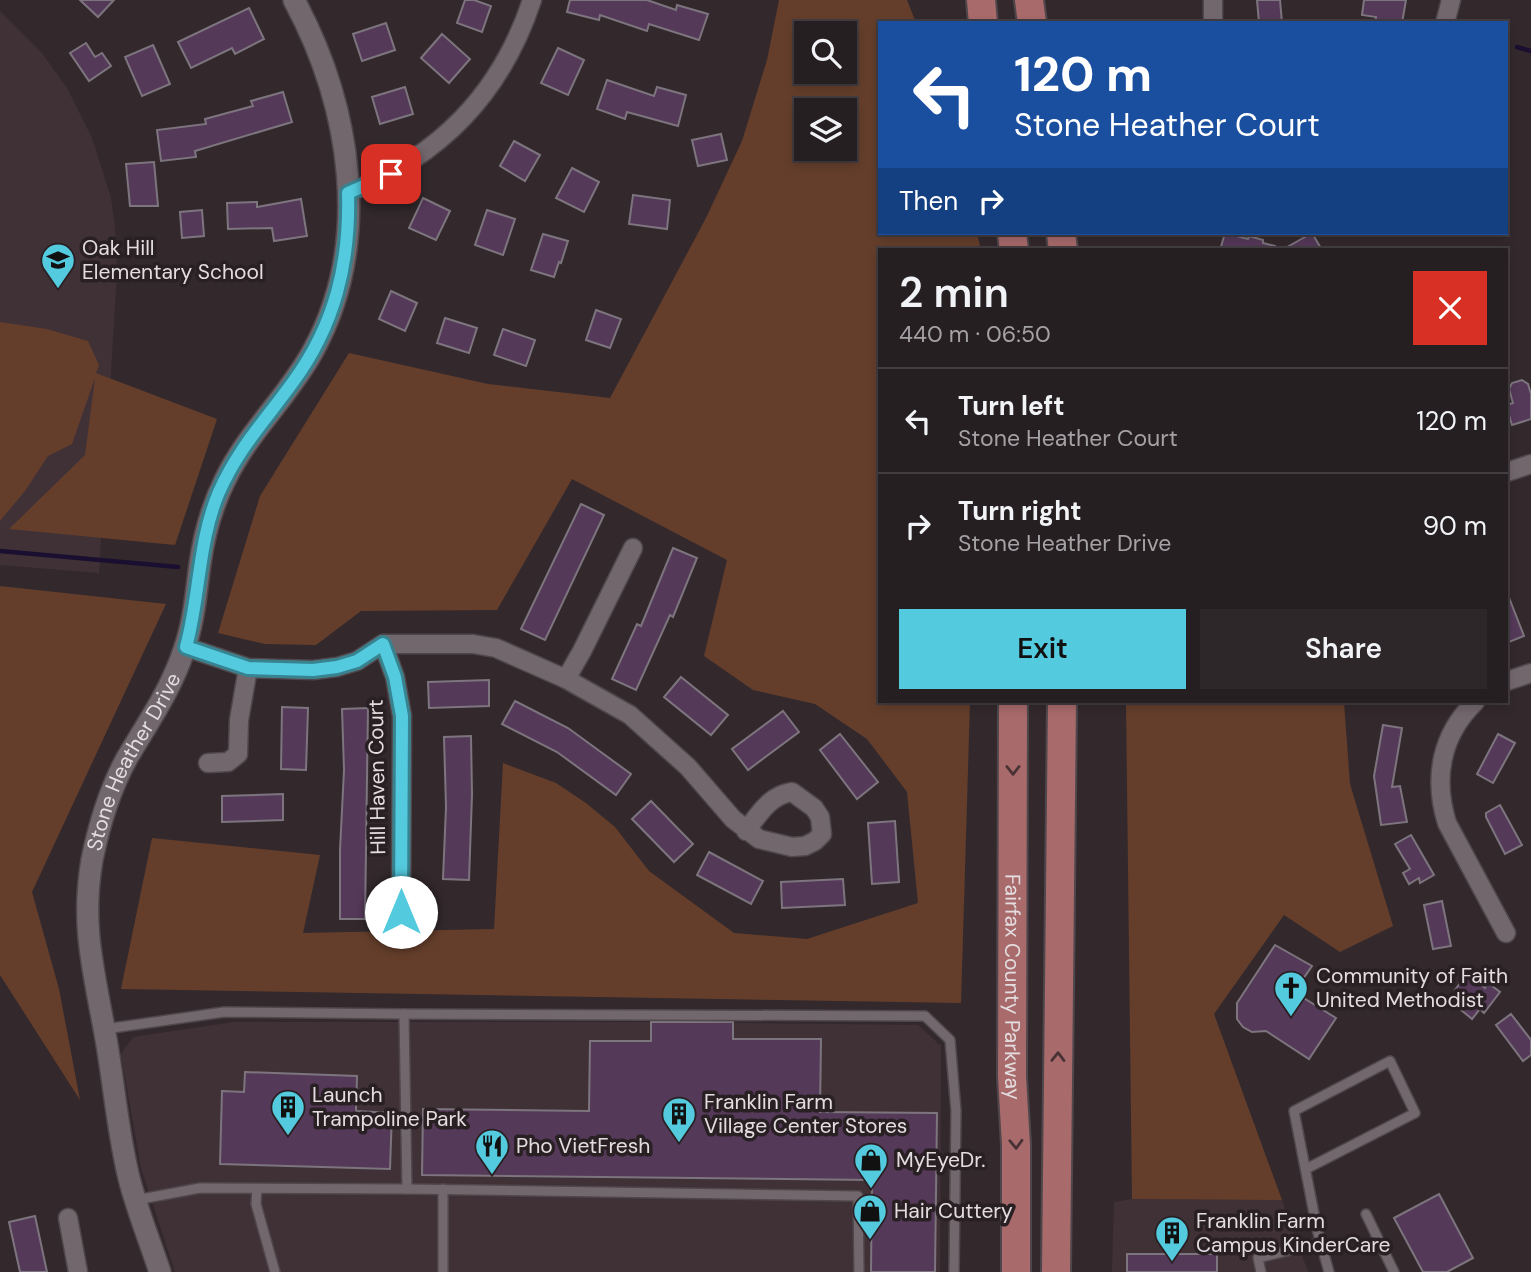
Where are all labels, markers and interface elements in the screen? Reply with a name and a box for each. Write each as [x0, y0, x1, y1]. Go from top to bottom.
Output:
map controls [794, 21, 857, 161]
button: search [794, 21, 857, 84]
text: 120 m [1014, 42, 1152, 106]
icon: left [899, 49, 990, 140]
button: layers [794, 98, 857, 161]
text: Stone Heather Court [1014, 104, 1320, 146]
pin [361, 144, 421, 204]
icon: arrive [372, 155, 410, 193]
icon: right [972, 182, 1010, 220]
text: Then [899, 184, 958, 218]
place label: Oak Hill Elementary School [82, 234, 264, 286]
school or university icon: Oak Hill Elementary School [39, 241, 77, 290]
text: 2 min [899, 265, 1009, 320]
button: close [1413, 271, 1487, 345]
text: 440 m · 06:50 [899, 319, 1051, 349]
text: Turn left [958, 389, 1065, 423]
icon: left [899, 402, 937, 440]
text: 120 m [1416, 404, 1487, 438]
text: Stone Heather Court [958, 423, 1178, 453]
text: Turn right [958, 494, 1082, 528]
icon: right [899, 507, 937, 545]
text: 90 m [1423, 509, 1487, 543]
text: Stone Heather Drive [958, 528, 1171, 558]
button: Exit [899, 609, 1186, 689]
button: Share [1200, 609, 1487, 689]
street label: Stone Heather Drive [80, 668, 187, 854]
street label: Hill Haven Court [362, 699, 392, 855]
one-way arrow [1005, 765, 1020, 776]
street label: Fairfax County Parkway [998, 874, 1027, 1101]
position arrow [364, 875, 438, 949]
place label: Community of Faith United Methodist [1316, 962, 1508, 1014]
church icon: Community of Faith United Methodist [1272, 969, 1310, 1018]
one-way arrow [1050, 1051, 1066, 1062]
place label: Launch Trampoline Park [312, 1081, 467, 1133]
building icon: Launch Trampoline Park [269, 1088, 307, 1137]
place label: Franklin Farm Village Center Stores [704, 1088, 907, 1140]
building icon: Franklin Farm Village Center Stores [660, 1095, 698, 1144]
restaurant icon: Pho VietFresh [473, 1127, 511, 1176]
place label: Pho VietFresh [516, 1132, 650, 1160]
one-way arrow [1008, 1139, 1023, 1150]
shop icon: MyEyeDr. [852, 1141, 890, 1190]
place label: MyEyeDr. [896, 1146, 985, 1174]
shop icon: Hair Cuttery [851, 1192, 889, 1241]
place label: Hair Cuttery [894, 1197, 1013, 1225]
place label: Franklin Farm Campus KinderCare [1196, 1207, 1391, 1259]
building icon: Franklin Farm Campus KinderCare [1153, 1214, 1191, 1263]

